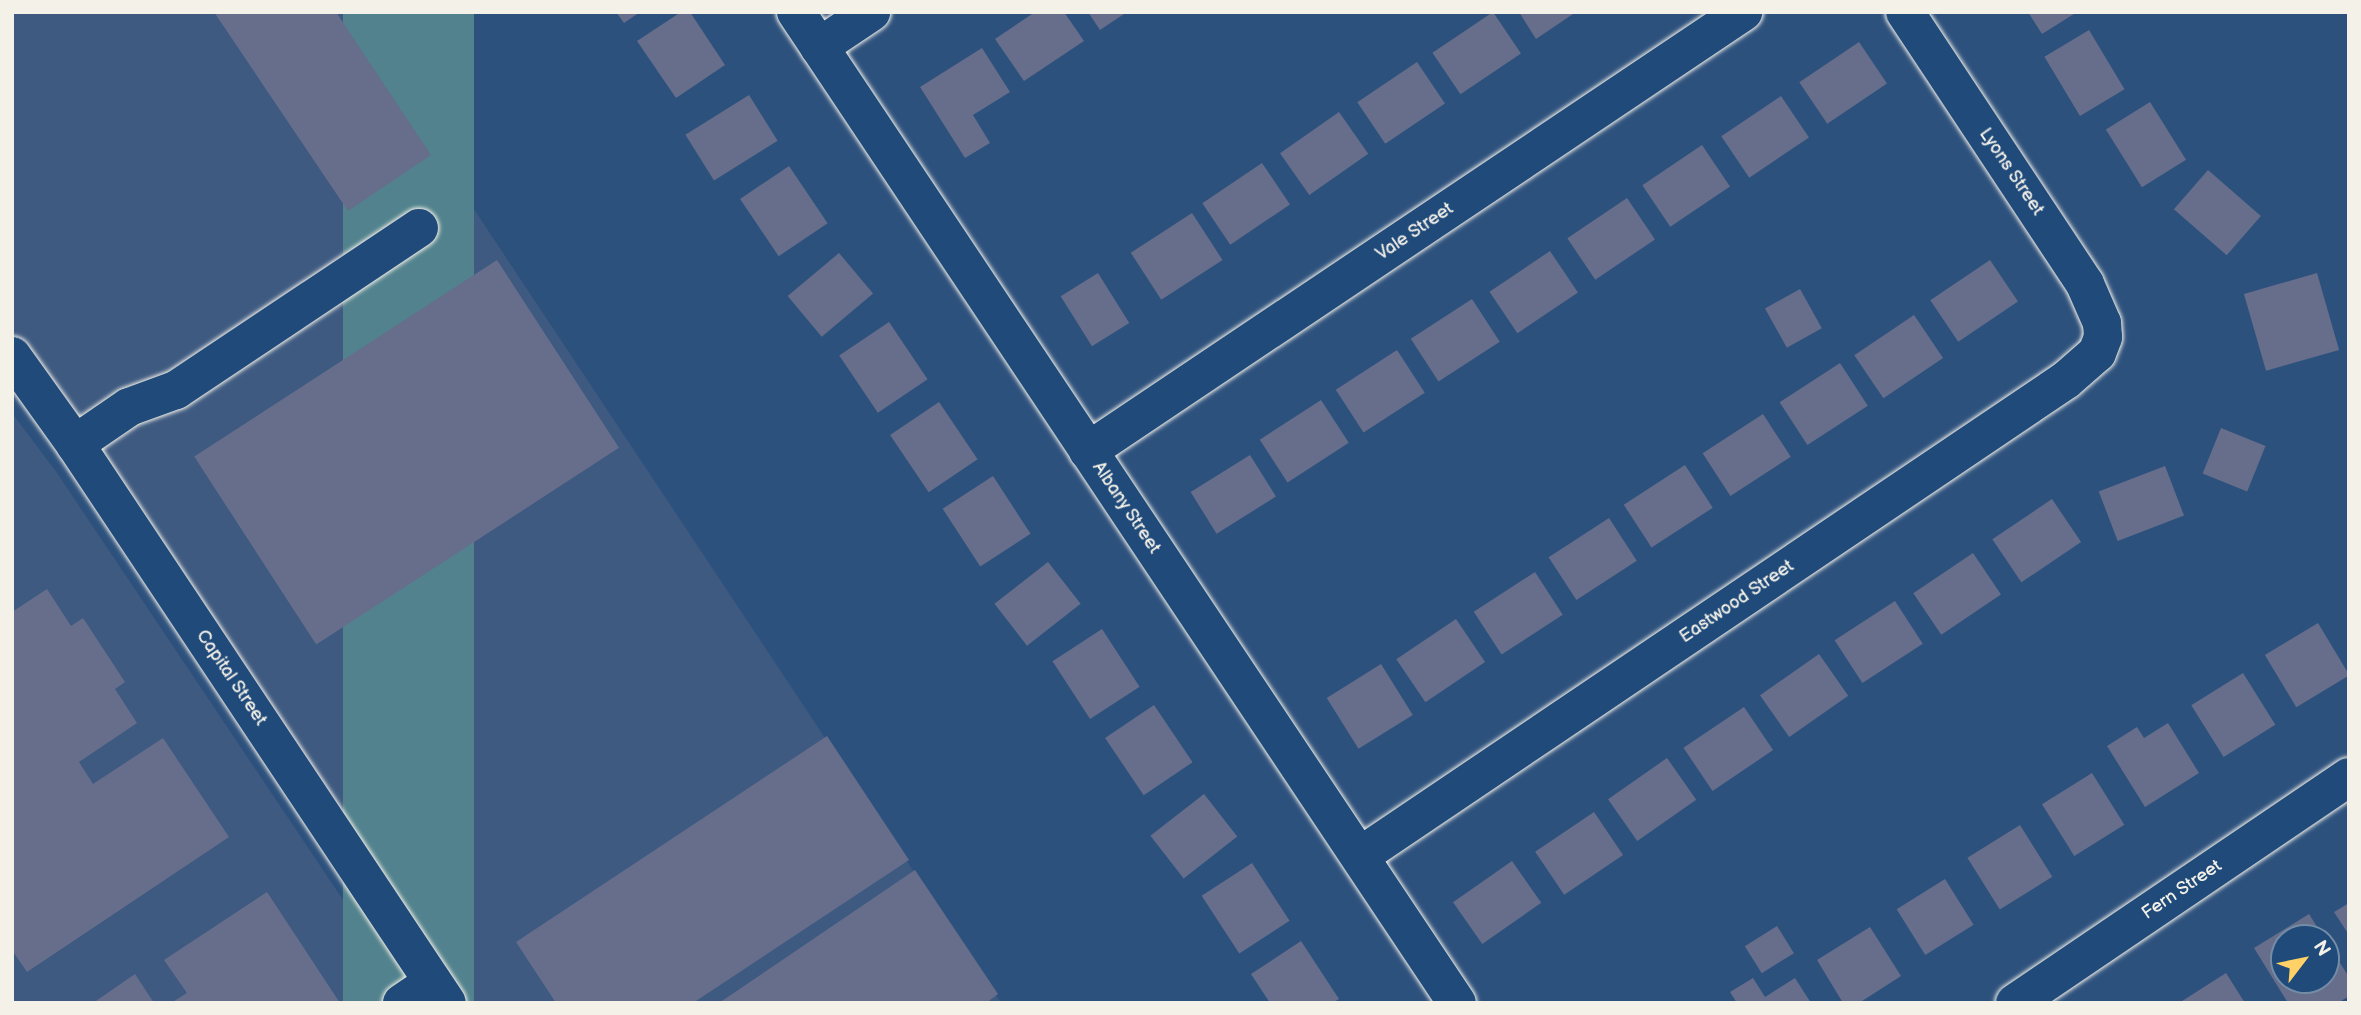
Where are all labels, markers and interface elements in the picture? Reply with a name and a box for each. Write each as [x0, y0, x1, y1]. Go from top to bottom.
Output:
street label: Lyons Street [1974, 124, 2048, 220]
street label: Vale Street [1372, 198, 1458, 266]
street label: Albany Street [1087, 457, 1165, 559]
street label: Eastwood Street [1676, 556, 1798, 648]
street label: Capital Street [191, 626, 271, 730]
street label: Fern Street [2138, 855, 2226, 925]
north arrow [2270, 924, 2340, 994]
text: N [2308, 937, 2335, 961]

